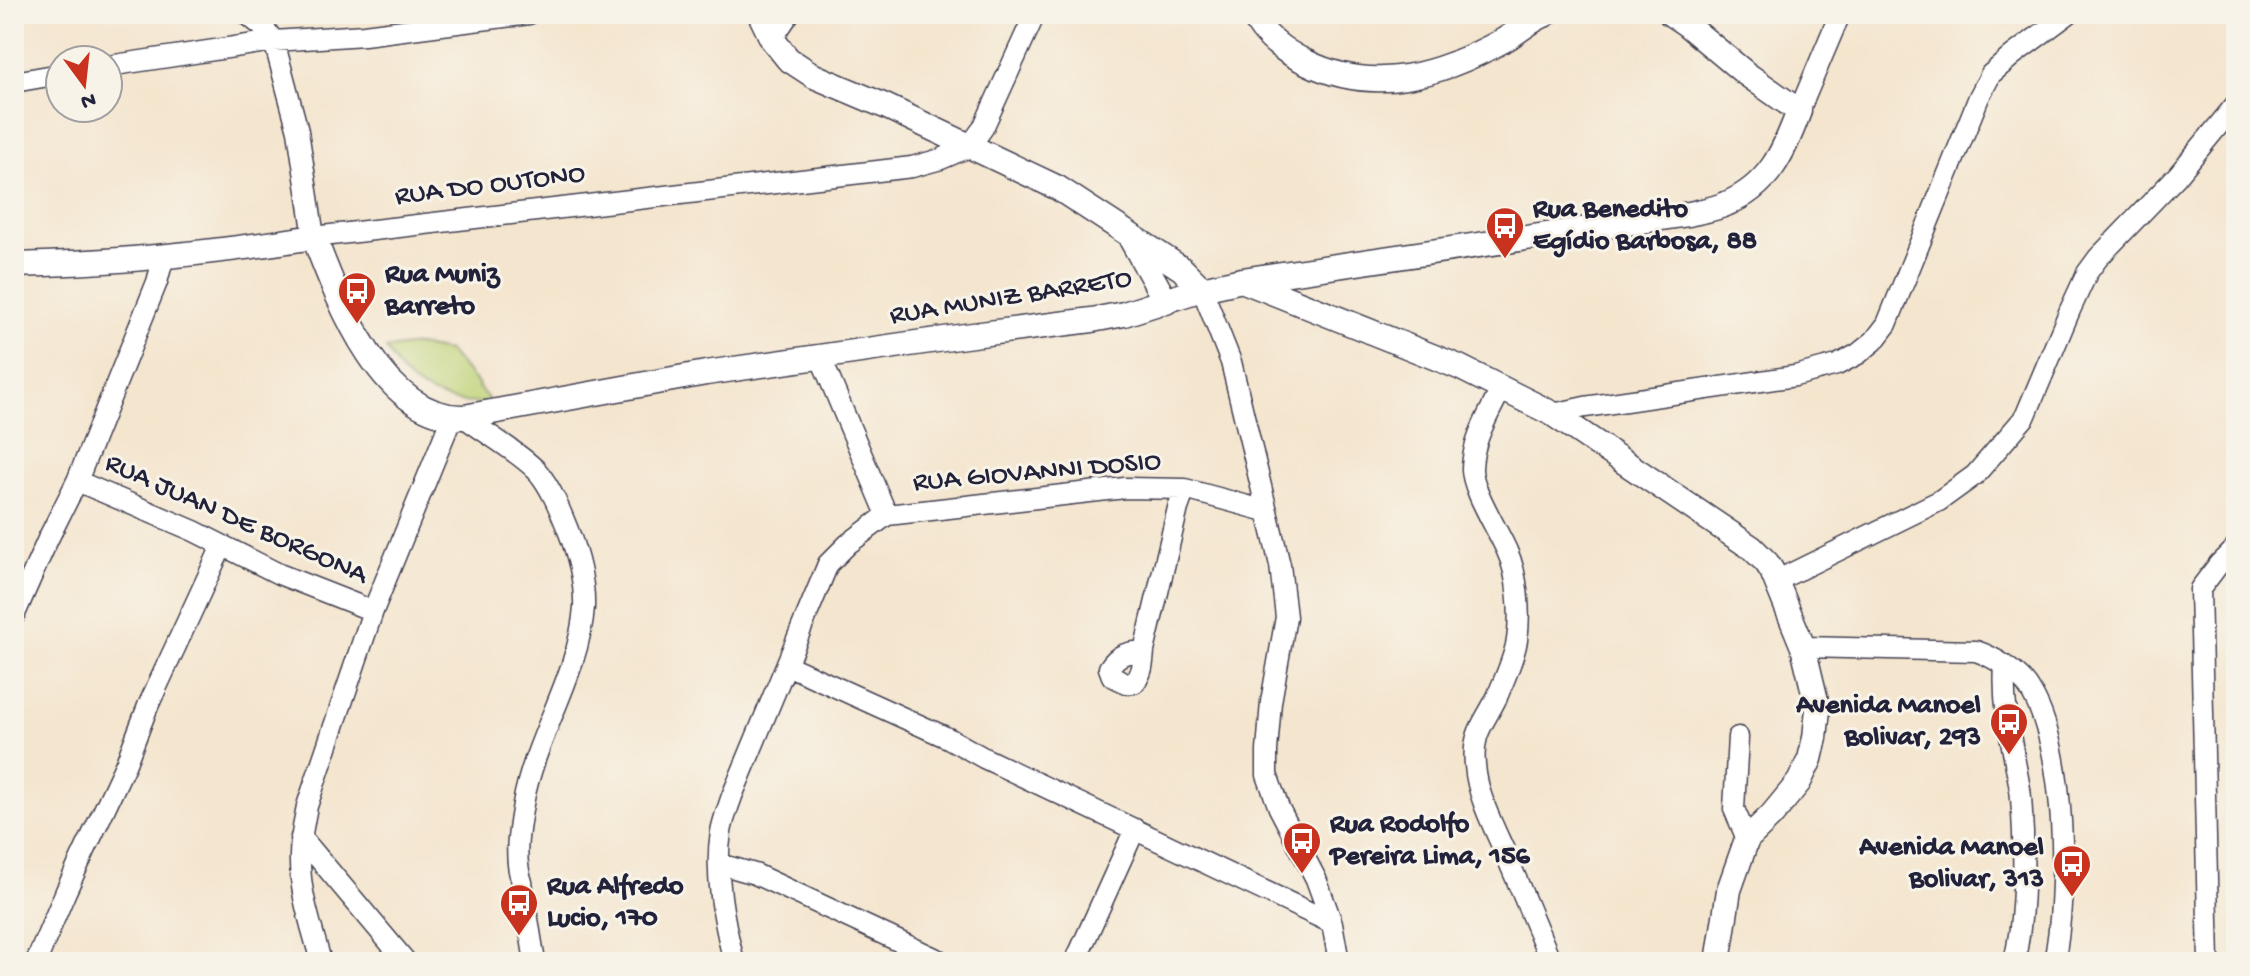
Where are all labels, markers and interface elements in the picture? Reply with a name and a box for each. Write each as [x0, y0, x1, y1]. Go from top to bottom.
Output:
north arrow [44, 44, 124, 124]
text: N [78, 85, 98, 114]
street label: RUA DO OUTONO [393, 158, 587, 214]
place label: Rua Benedito Egídio Barbosa, 88 [1532, 194, 1757, 259]
bus stop icon: Rua Benedito Egídio Barbosa, 88 [1484, 205, 1526, 260]
place label: Rua Muniz Barreto [384, 259, 501, 324]
street label: RUA MUNIZ BARRETO [888, 263, 1134, 333]
bus stop icon: Rua Muniz Barreto [336, 270, 378, 325]
street label: RUA GIOVANNI DOSIO [912, 446, 1163, 500]
street label: RUA JUAN DE BORGONA [100, 447, 374, 593]
place label: Avenida Manoel Bolivar, 293 [1795, 690, 1981, 755]
bus stop icon: Avenida Manoel Bolivar, 293 [1988, 701, 2030, 756]
place label: Rua Rodolfo Pereira Lima, 156 [1328, 809, 1531, 874]
bus stop icon: Rua Rodolfo Pereira Lima, 156 [1281, 820, 1323, 875]
place label: Avenida Manoel Bolivar, 313 [1858, 832, 2044, 897]
bus stop icon: Avenida Manoel Bolivar, 313 [2051, 843, 2093, 898]
place label: Rua Alfredo Lucio, 170 [546, 871, 684, 936]
bus stop icon: Rua Alfredo Lucio, 170 [498, 882, 540, 937]

